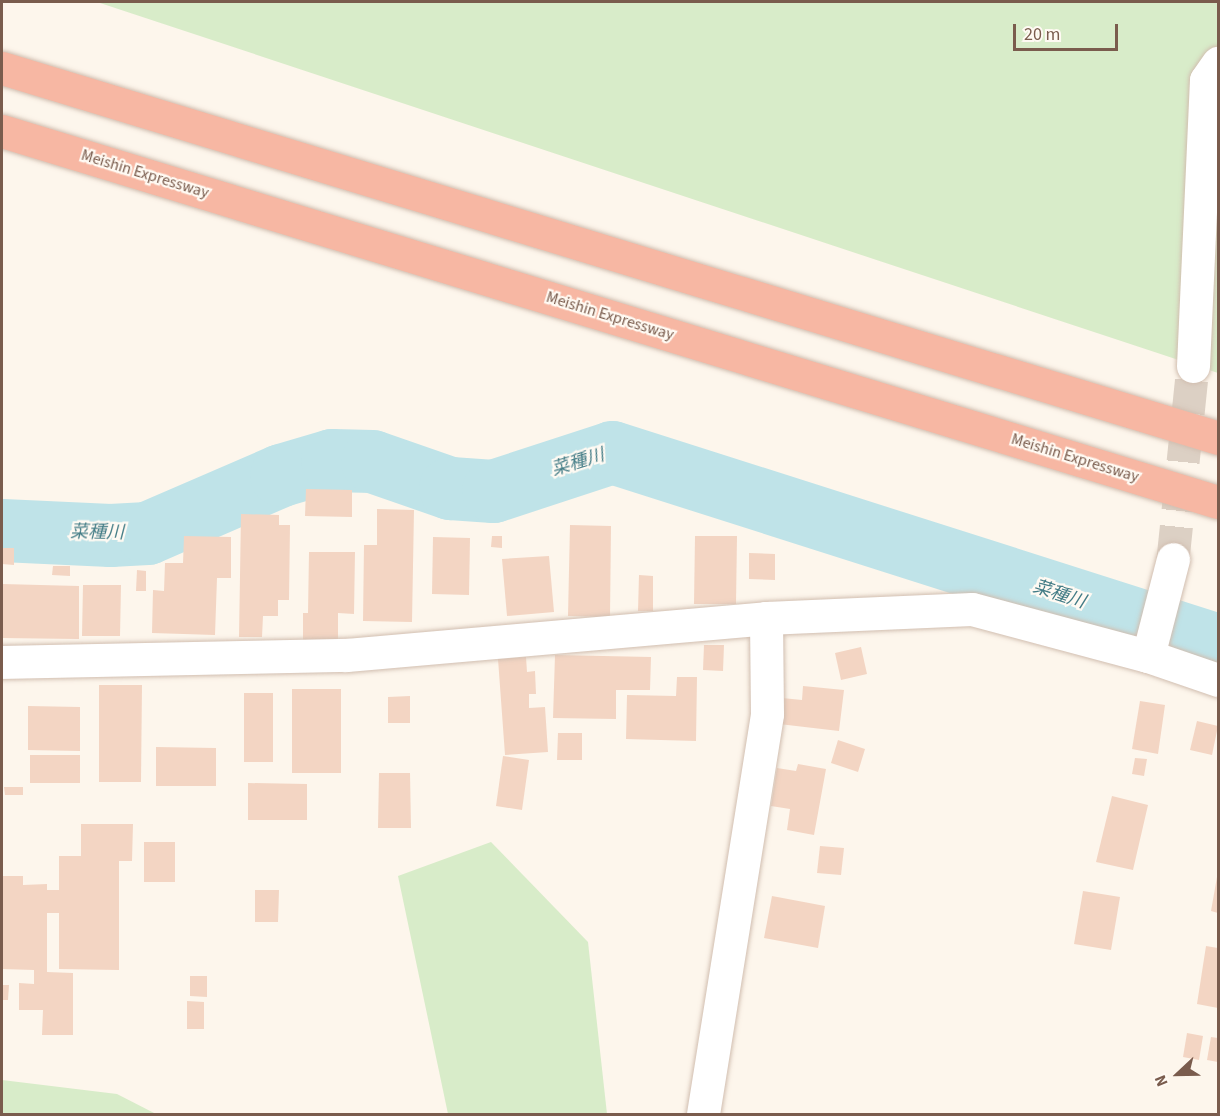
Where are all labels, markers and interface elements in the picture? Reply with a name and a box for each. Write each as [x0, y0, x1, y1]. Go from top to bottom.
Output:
scale bar [1016, 12, 1121, 50]
text: 20 m [1024, 22, 1060, 47]
street label: Meishin Expressway [79, 145, 211, 203]
street label: Meishin Expressway [544, 287, 676, 345]
street label: Meishin Expressway [1009, 429, 1141, 487]
water label: 菜種川 [549, 445, 607, 481]
water label: 菜種川 [70, 522, 124, 544]
water label: 菜種川 [1030, 576, 1088, 614]
north arrow [1148, 1044, 1208, 1104]
text: N [1149, 1072, 1174, 1090]

